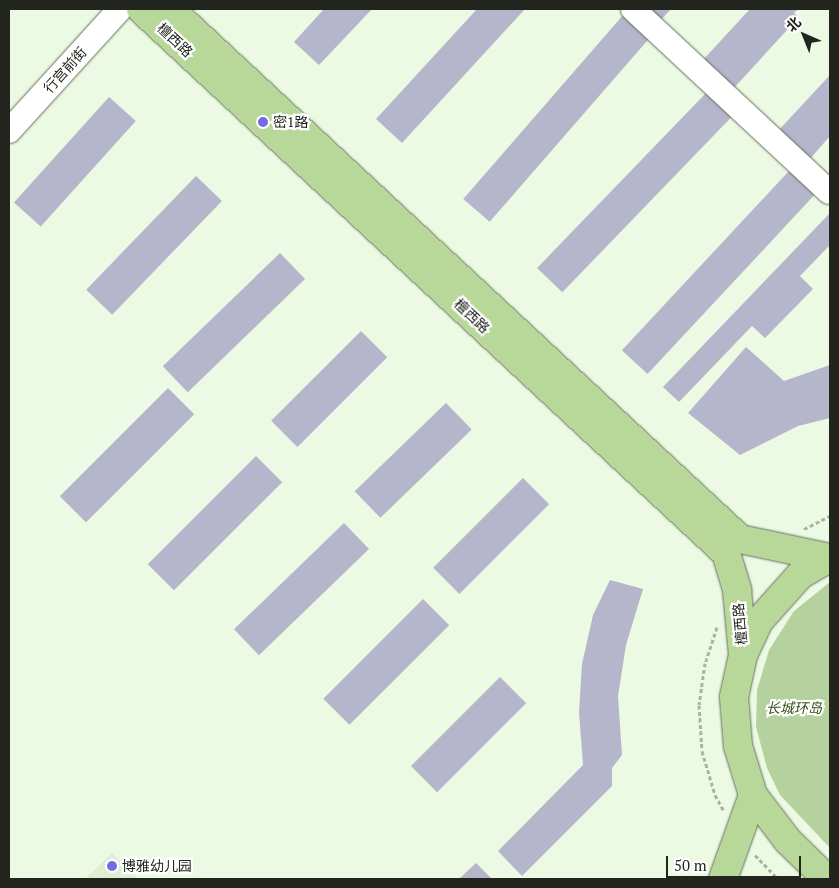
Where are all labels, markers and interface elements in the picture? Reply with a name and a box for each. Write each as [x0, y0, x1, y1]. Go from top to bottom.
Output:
north arrow [779, 10, 829, 60]
text: 北 [782, 12, 805, 36]
street label: 檀西路 [154, 20, 196, 60]
street label: 行宫前街 [40, 44, 90, 96]
place label: 密1路 [273, 114, 308, 130]
marker: 密1路 [257, 116, 269, 128]
street label: 檀西路 [451, 296, 493, 336]
street label: 檀西路 [730, 602, 750, 646]
park label: 长城环岛 [766, 700, 822, 716]
scale bar [669, 846, 804, 878]
text: 50 m [674, 855, 707, 875]
place label: 博雅幼儿园 [122, 858, 192, 874]
marker: 博雅幼儿园 [106, 860, 118, 872]

